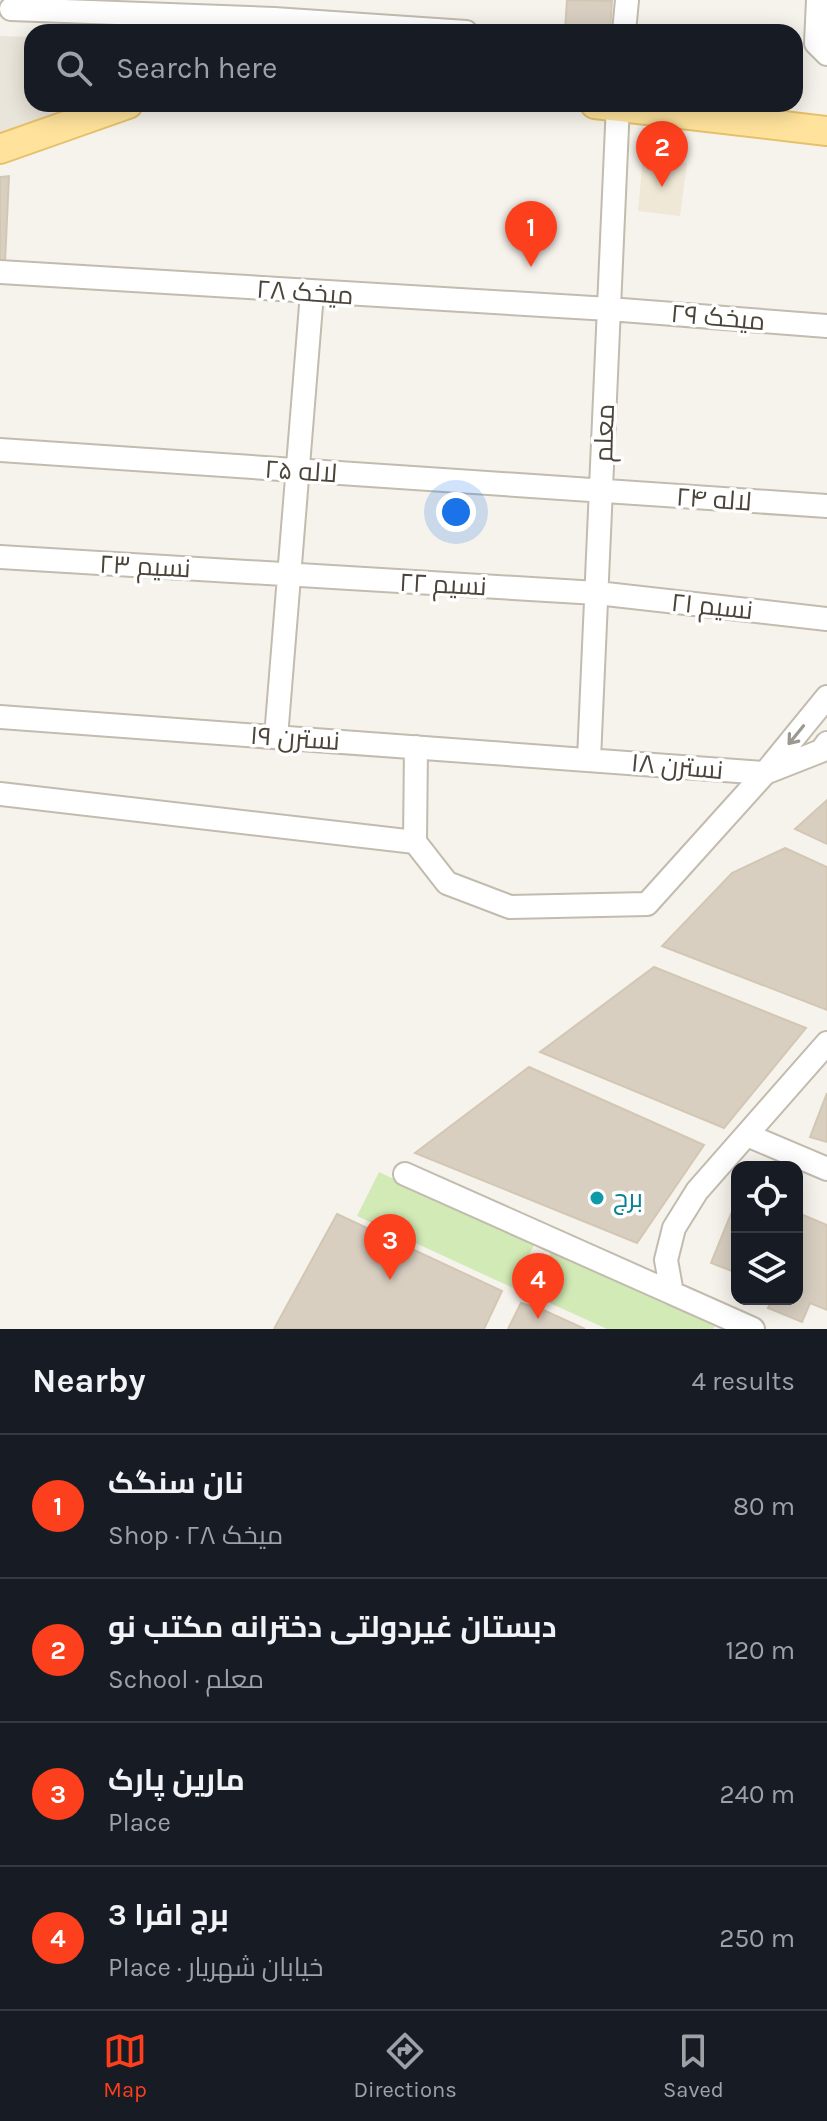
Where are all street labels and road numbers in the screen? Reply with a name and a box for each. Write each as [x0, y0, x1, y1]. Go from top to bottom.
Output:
street label: میخک ۲۸ [255, 274, 355, 311]
street label: میخک ۲۹ [669, 298, 766, 337]
street label: معلم [588, 403, 623, 463]
street label: لاله ۲۵ [263, 453, 338, 490]
street label: لاله ۲۴ [675, 481, 753, 518]
street label: نسیم ۲۳ [98, 549, 191, 586]
street label: نسیم ۲۲ [398, 567, 488, 604]
street label: نسیم ۲۱ [669, 587, 754, 628]
street label: نسترن ۱۹ [249, 720, 341, 757]
street label: نسترن ۱۸ [630, 747, 724, 786]

